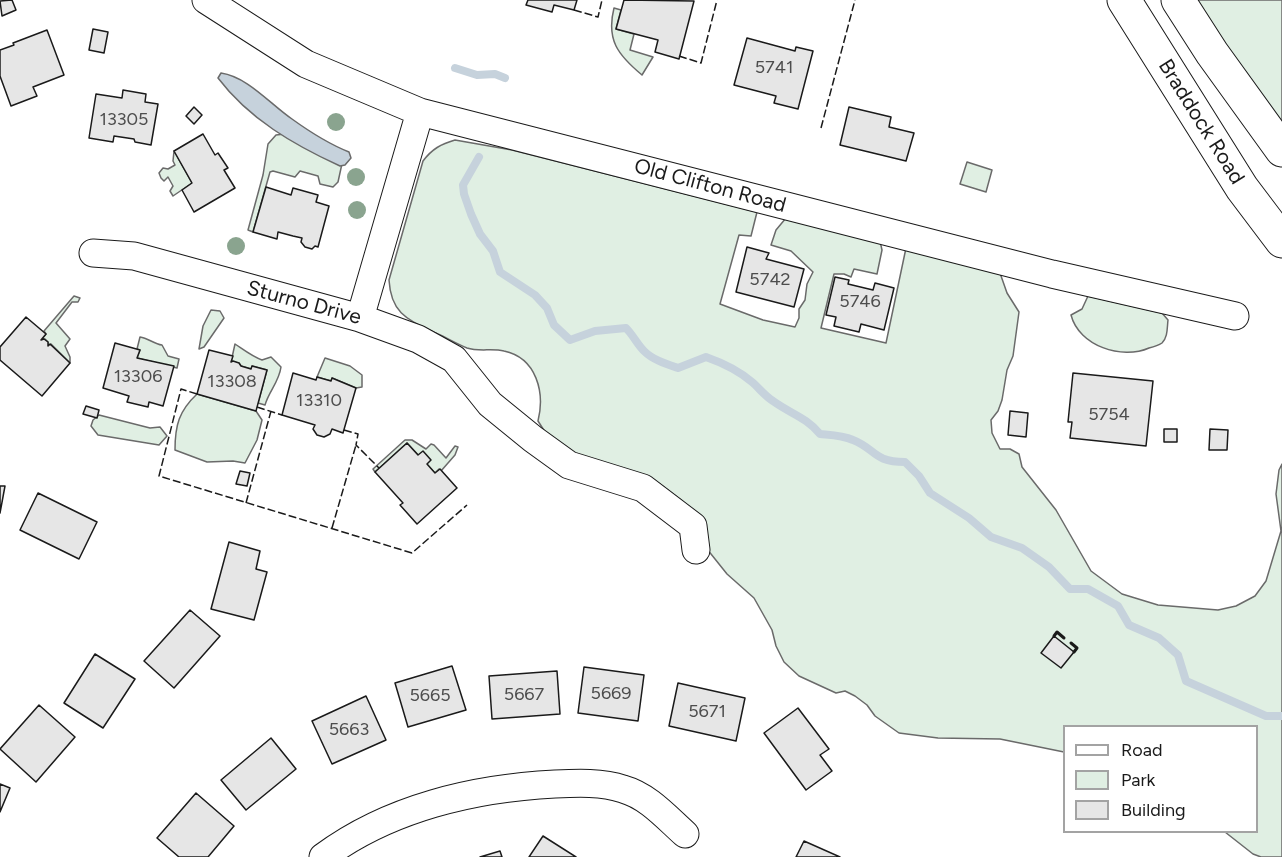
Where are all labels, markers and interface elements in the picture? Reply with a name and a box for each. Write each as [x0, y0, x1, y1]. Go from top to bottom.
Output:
street label: Braddock Road [1153, 55, 1249, 189]
house number: 5741 [755, 57, 793, 79]
house number: 13305 [100, 109, 148, 131]
street label: Old Clifton Road [631, 154, 789, 218]
house number: 5742 [749, 269, 791, 291]
street label: Sturno Drive [244, 276, 364, 330]
house number: 5746 [839, 291, 881, 313]
house number: 13306 [114, 366, 162, 388]
house number: 13308 [207, 371, 257, 393]
house number: 13310 [296, 390, 342, 412]
house number: 5754 [1088, 404, 1130, 426]
house number: 5669 [591, 683, 631, 705]
house number: 5667 [504, 684, 544, 706]
house number: 5665 [409, 685, 451, 707]
house number: 5671 [688, 701, 726, 723]
house number: 5663 [329, 719, 369, 741]
legend [1063, 725, 1258, 833]
text: Road [1121, 739, 1162, 761]
text: Park [1121, 769, 1155, 791]
text: Building [1121, 799, 1186, 821]

